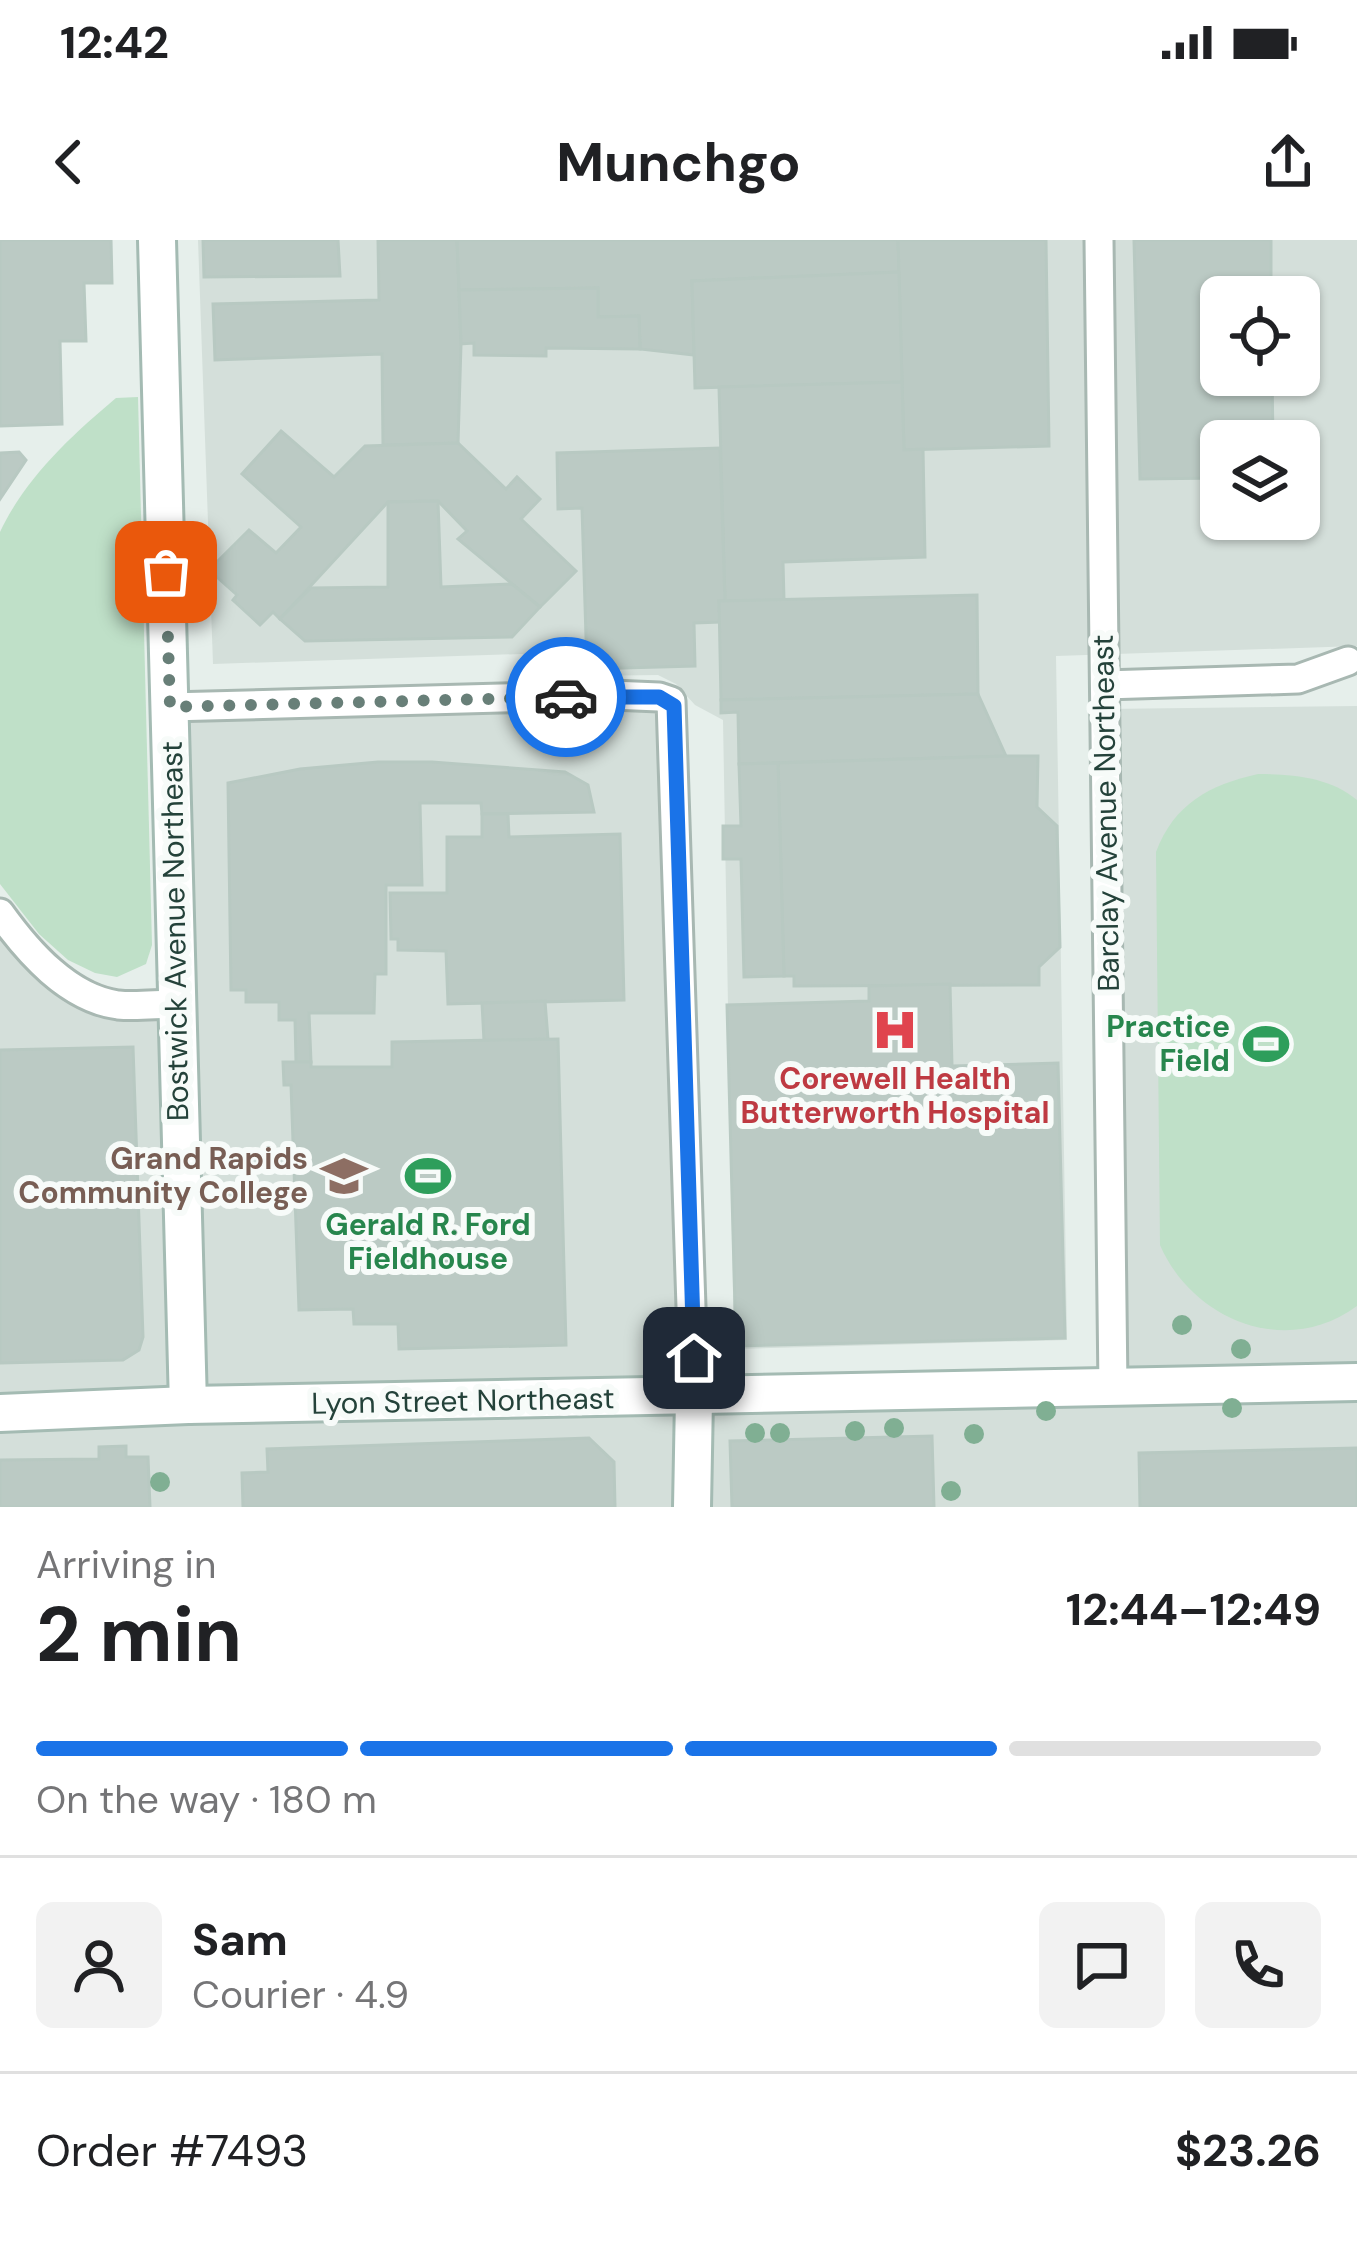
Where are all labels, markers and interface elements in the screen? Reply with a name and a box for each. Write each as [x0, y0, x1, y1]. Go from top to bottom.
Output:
text: 12:42 [60, 13, 169, 72]
text: Munchgo [556, 127, 801, 198]
icon: back [36, 129, 102, 195]
icon: share [1255, 129, 1321, 195]
map controls [1200, 276, 1320, 540]
button: locate [1200, 276, 1320, 396]
button: layers [1200, 420, 1320, 540]
pin [115, 521, 217, 623]
icon: bag [133, 539, 199, 605]
street label: Barclay Avenue Northeast [1083, 634, 1128, 992]
courier [506, 637, 626, 757]
icon: car [533, 664, 599, 730]
street label: Bostwick Avenue Northeast [152, 740, 197, 1122]
hospital icon: Corewell Health Butterworth Hospital [870, 1005, 920, 1055]
place label: Practice Field [1106, 1007, 1230, 1080]
sports icon: Practice Field [1241, 1019, 1291, 1069]
place label: Corewell Health Butterworth Hospital [741, 1059, 1049, 1132]
place label: Grand Rapids Community College [18, 1139, 308, 1212]
school or university icon: Grand Rapids Community College [319, 1151, 369, 1201]
sports icon: Gerald R. Ford Fieldhouse [403, 1151, 453, 1201]
place label: Gerald R. Ford Fieldhouse [325, 1205, 531, 1278]
pin [643, 1307, 745, 1409]
icon: home [661, 1325, 727, 1391]
street label: Lyon Street Northeast [311, 1378, 615, 1423]
text: Arriving in [36, 1539, 216, 1590]
text: 12:44–12:49 [1066, 1580, 1321, 1639]
text: 2 min [36, 1584, 242, 1685]
text: On the way · 180 m [36, 1774, 377, 1825]
button: person [36, 1902, 162, 2028]
button: chat [1039, 1902, 1165, 2028]
button: phone [1195, 1902, 1321, 2028]
text: Sam [192, 1910, 288, 1969]
text: Courier · 4.9 [192, 1969, 409, 2020]
text: Order #7493 [36, 2121, 308, 2180]
text: $23.26 [1175, 2121, 1321, 2180]

